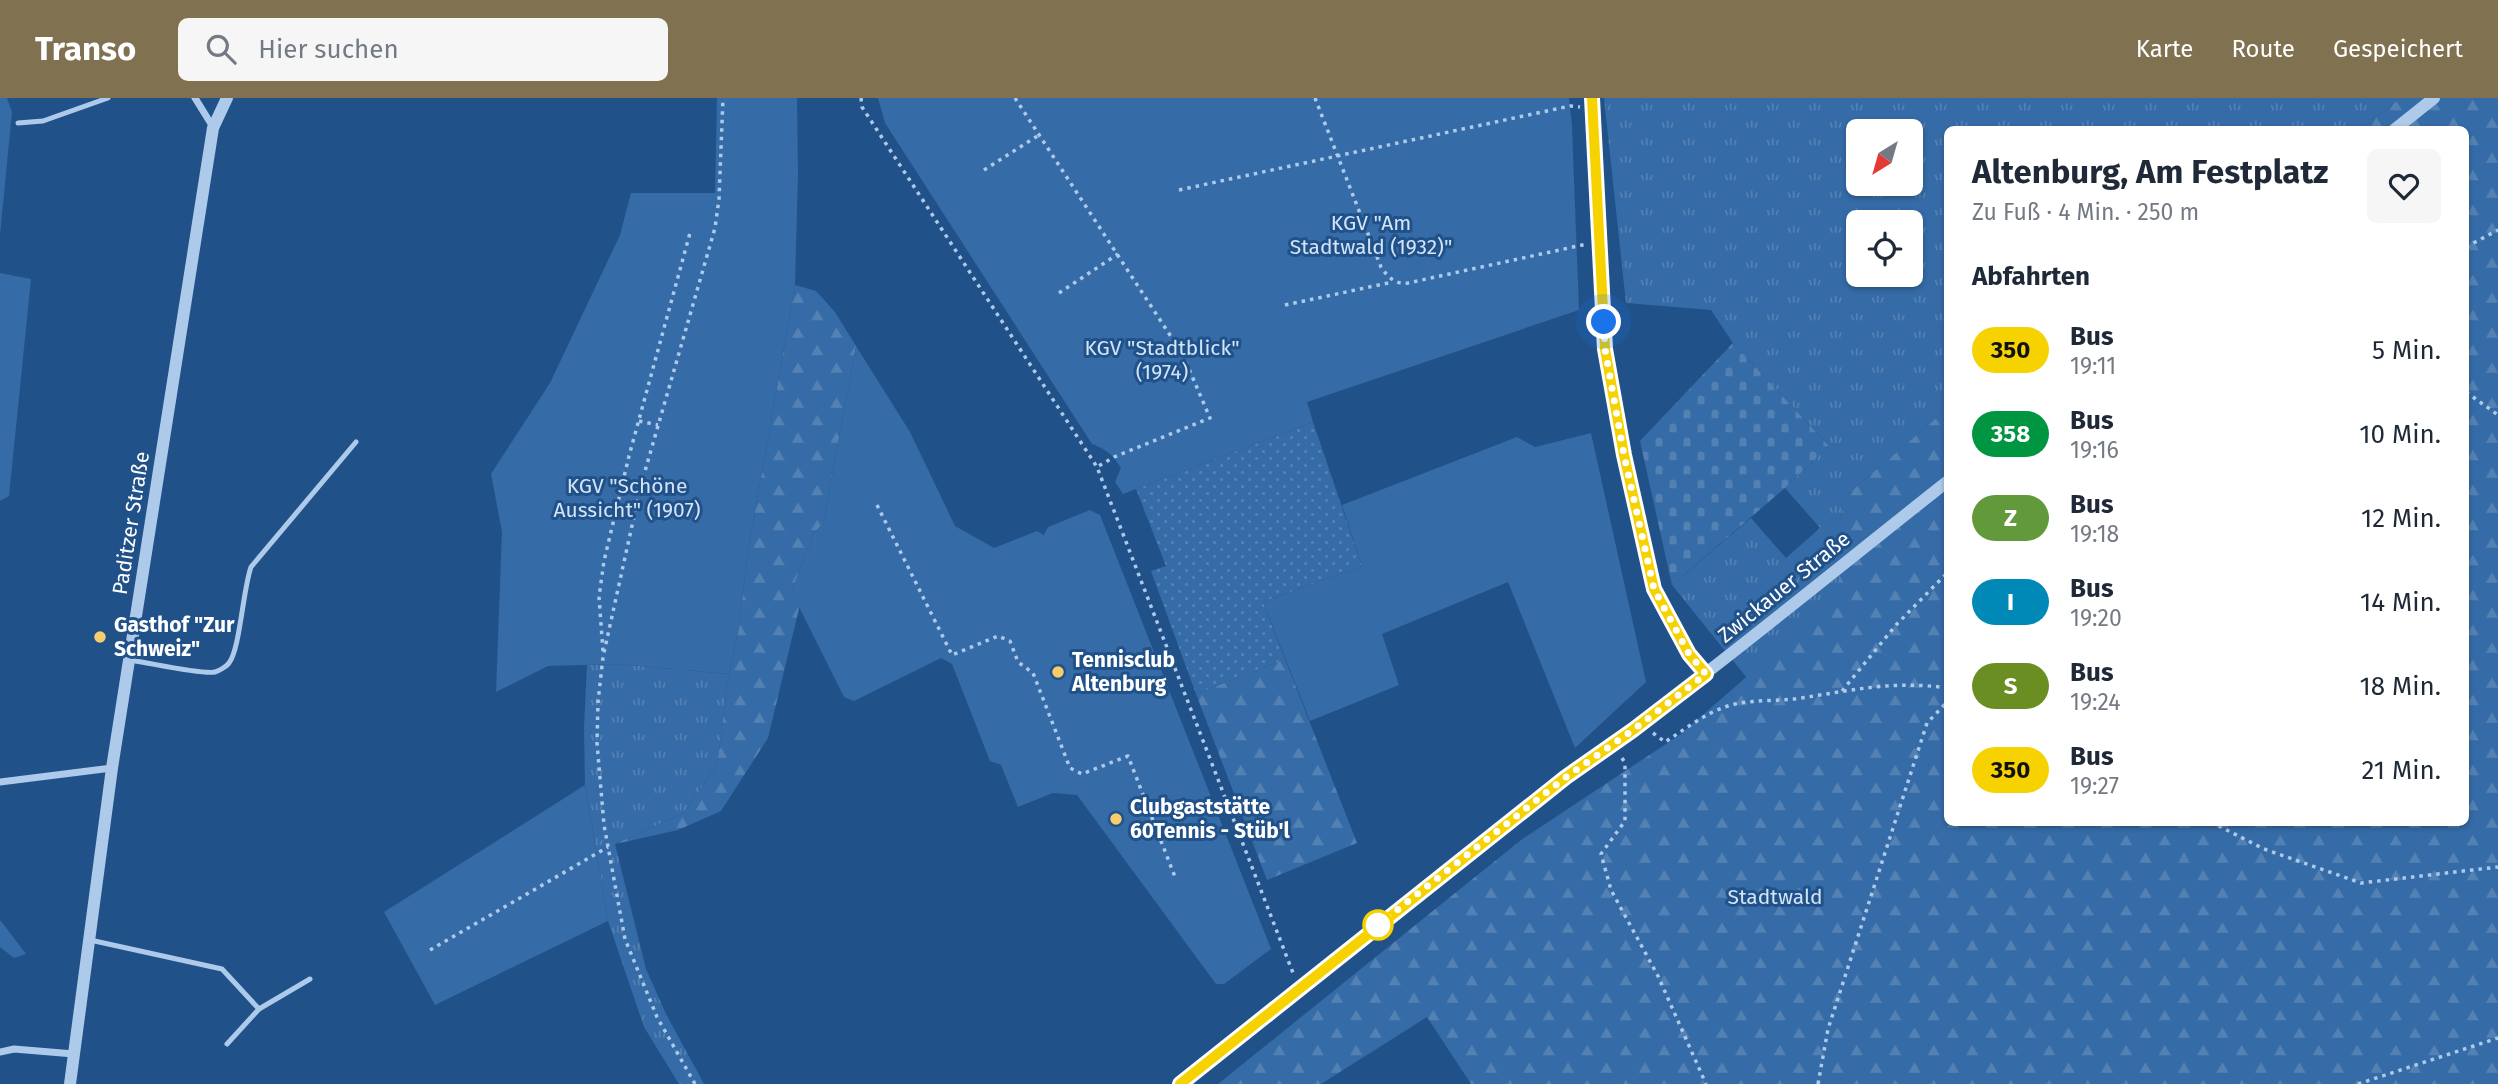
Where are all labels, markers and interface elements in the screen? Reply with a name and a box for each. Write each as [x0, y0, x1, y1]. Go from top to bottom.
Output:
search box [178, 18, 668, 81]
text: Transo [35, 29, 136, 69]
icon: search [202, 30, 240, 68]
text: Hier suchen [258, 34, 399, 65]
text: Karte [2136, 35, 2193, 63]
text: Route [2231, 35, 2295, 63]
text: Gespeichert [2333, 35, 2463, 63]
north arrow [1846, 119, 1923, 196]
map controls [1846, 119, 1923, 287]
button: heart [2367, 149, 2441, 223]
text: Altenburg, Am Festplatz [1972, 152, 2328, 192]
text: Zu Fuß · 4 Min. · 250 m [1972, 198, 2199, 226]
park label: KGV "Am Stadtwald (1932)" [1290, 210, 1452, 260]
button: locate [1846, 210, 1923, 287]
text: Abfahrten [1972, 261, 2090, 292]
your location [1586, 304, 1621, 339]
text: Bus [2070, 321, 2113, 352]
park label: KGV "Stadtblick" (1974) [1084, 335, 1240, 385]
text: 5 Min. [2372, 335, 2441, 366]
text: 350 [1991, 336, 2030, 364]
text: 19:11 [2070, 352, 2116, 380]
text: Bus [2070, 405, 2113, 436]
text: 10 Min. [2359, 419, 2441, 450]
text: 358 [1991, 420, 2030, 448]
text: 19:16 [2070, 436, 2119, 464]
street label: Paditzer Straße [107, 450, 155, 596]
park label: KGV "Schöne Aussicht" (1907) [553, 473, 701, 523]
text: Bus [2070, 489, 2113, 520]
text: 12 Min. [2361, 503, 2441, 534]
text: Z [2004, 504, 2017, 532]
text: 19:18 [2070, 520, 2119, 548]
street label: Zwickauer Straße [1713, 526, 1855, 648]
text: Bus [2070, 573, 2113, 604]
text: 14 Min. [2360, 587, 2441, 618]
text: I [2007, 588, 2014, 616]
text: 19:20 [2070, 604, 2122, 632]
place label: Gasthof "Zur Schweiz" [114, 612, 235, 662]
marker: Gasthof "Zur Schweiz" [92, 629, 108, 645]
place label: Tennisclub Altenburg [1071, 647, 1175, 697]
text: Bus [2070, 657, 2113, 688]
marker: Tennisclub Altenburg [1050, 664, 1066, 680]
text: 18 Min. [2359, 671, 2441, 702]
text: S [2004, 672, 2017, 700]
text: 19:24 [2070, 688, 2121, 716]
text: Bus [2070, 741, 2113, 772]
text: 21 Min. [2362, 755, 2441, 786]
text: 350 [1991, 756, 2030, 784]
text: 19:27 [2070, 772, 2119, 800]
place label: Clubgaststätte 60Tennis - Stüb'l [1130, 794, 1291, 844]
marker: Clubgaststätte 60Tennis - Stüb'l [1108, 811, 1124, 827]
park label: Stadtwald [1727, 884, 1823, 910]
unlabelled marker [1363, 910, 1393, 940]

